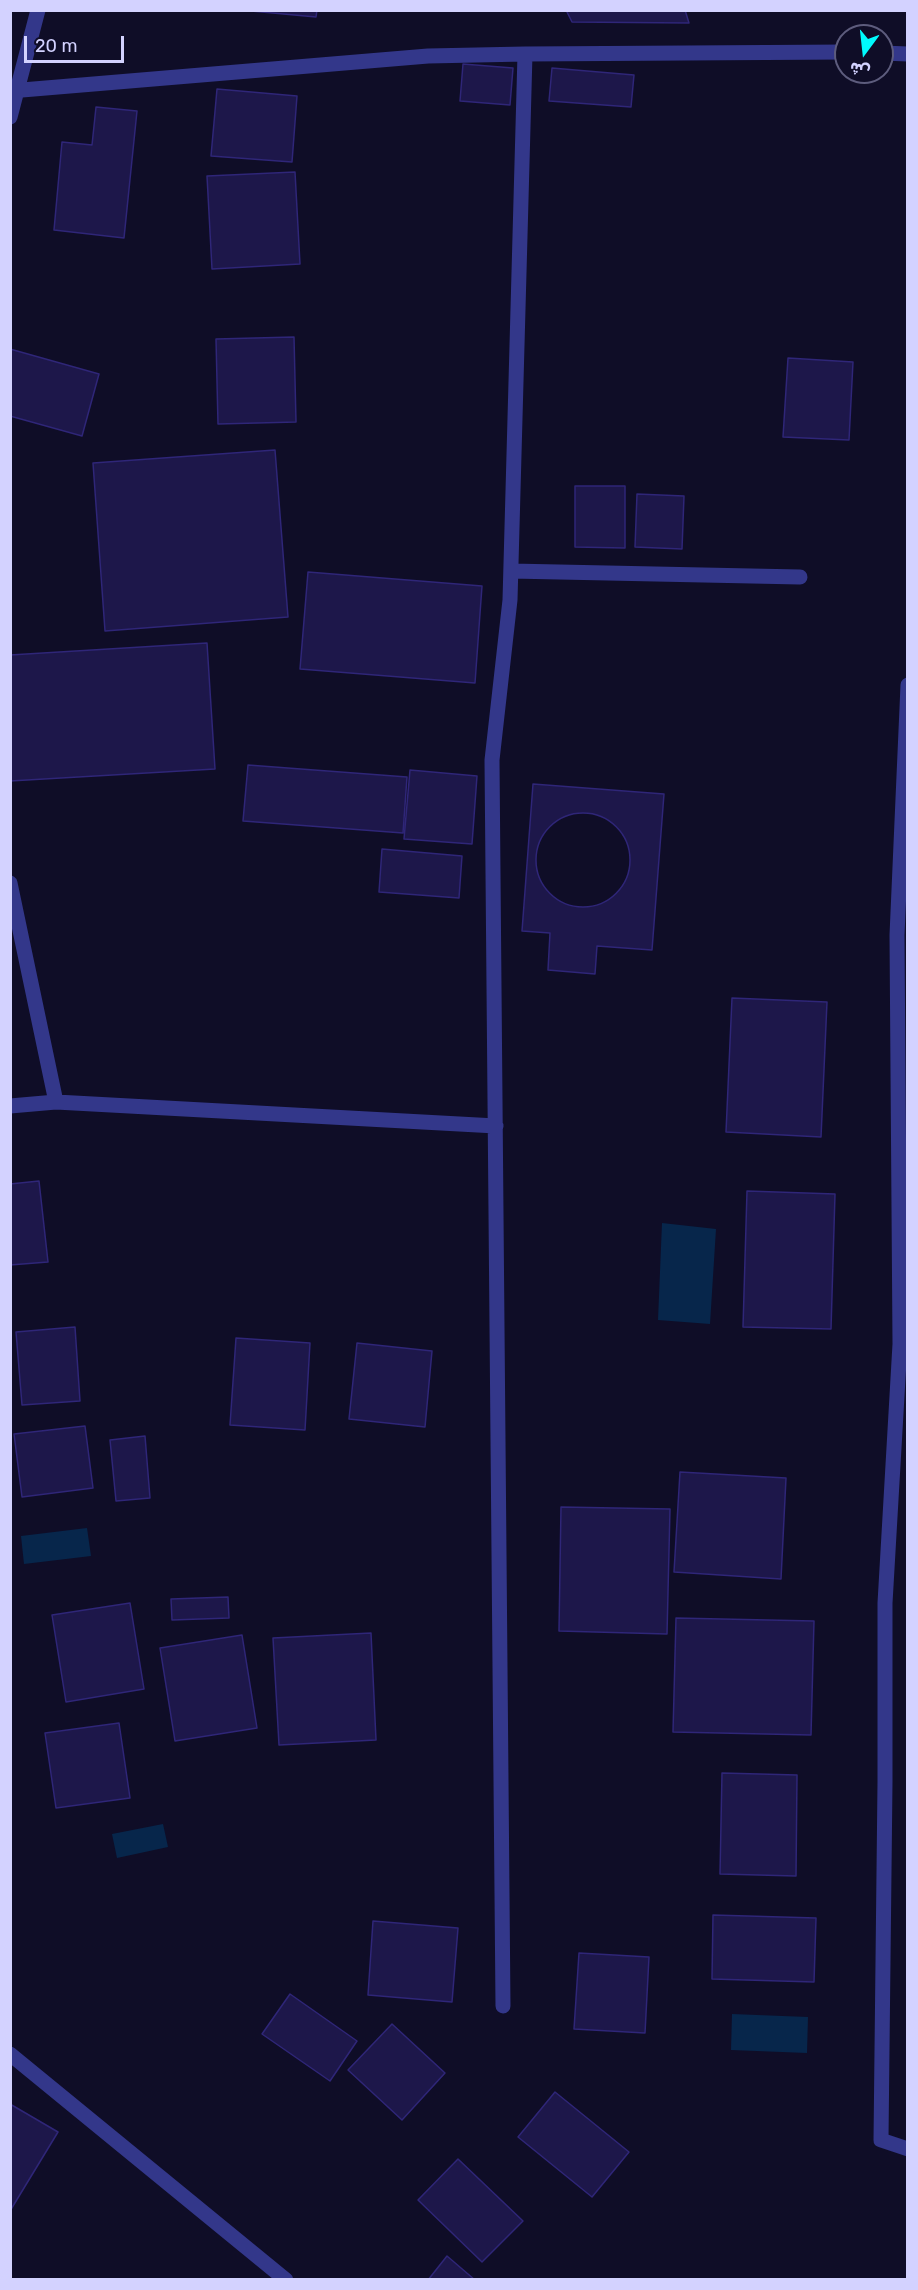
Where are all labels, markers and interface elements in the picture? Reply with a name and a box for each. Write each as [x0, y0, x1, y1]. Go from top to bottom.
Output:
scale bar [27, 24, 128, 62]
north arrow [834, 24, 894, 84]
text: 20 m [35, 35, 77, 57]
text: ش [847, 58, 872, 82]

